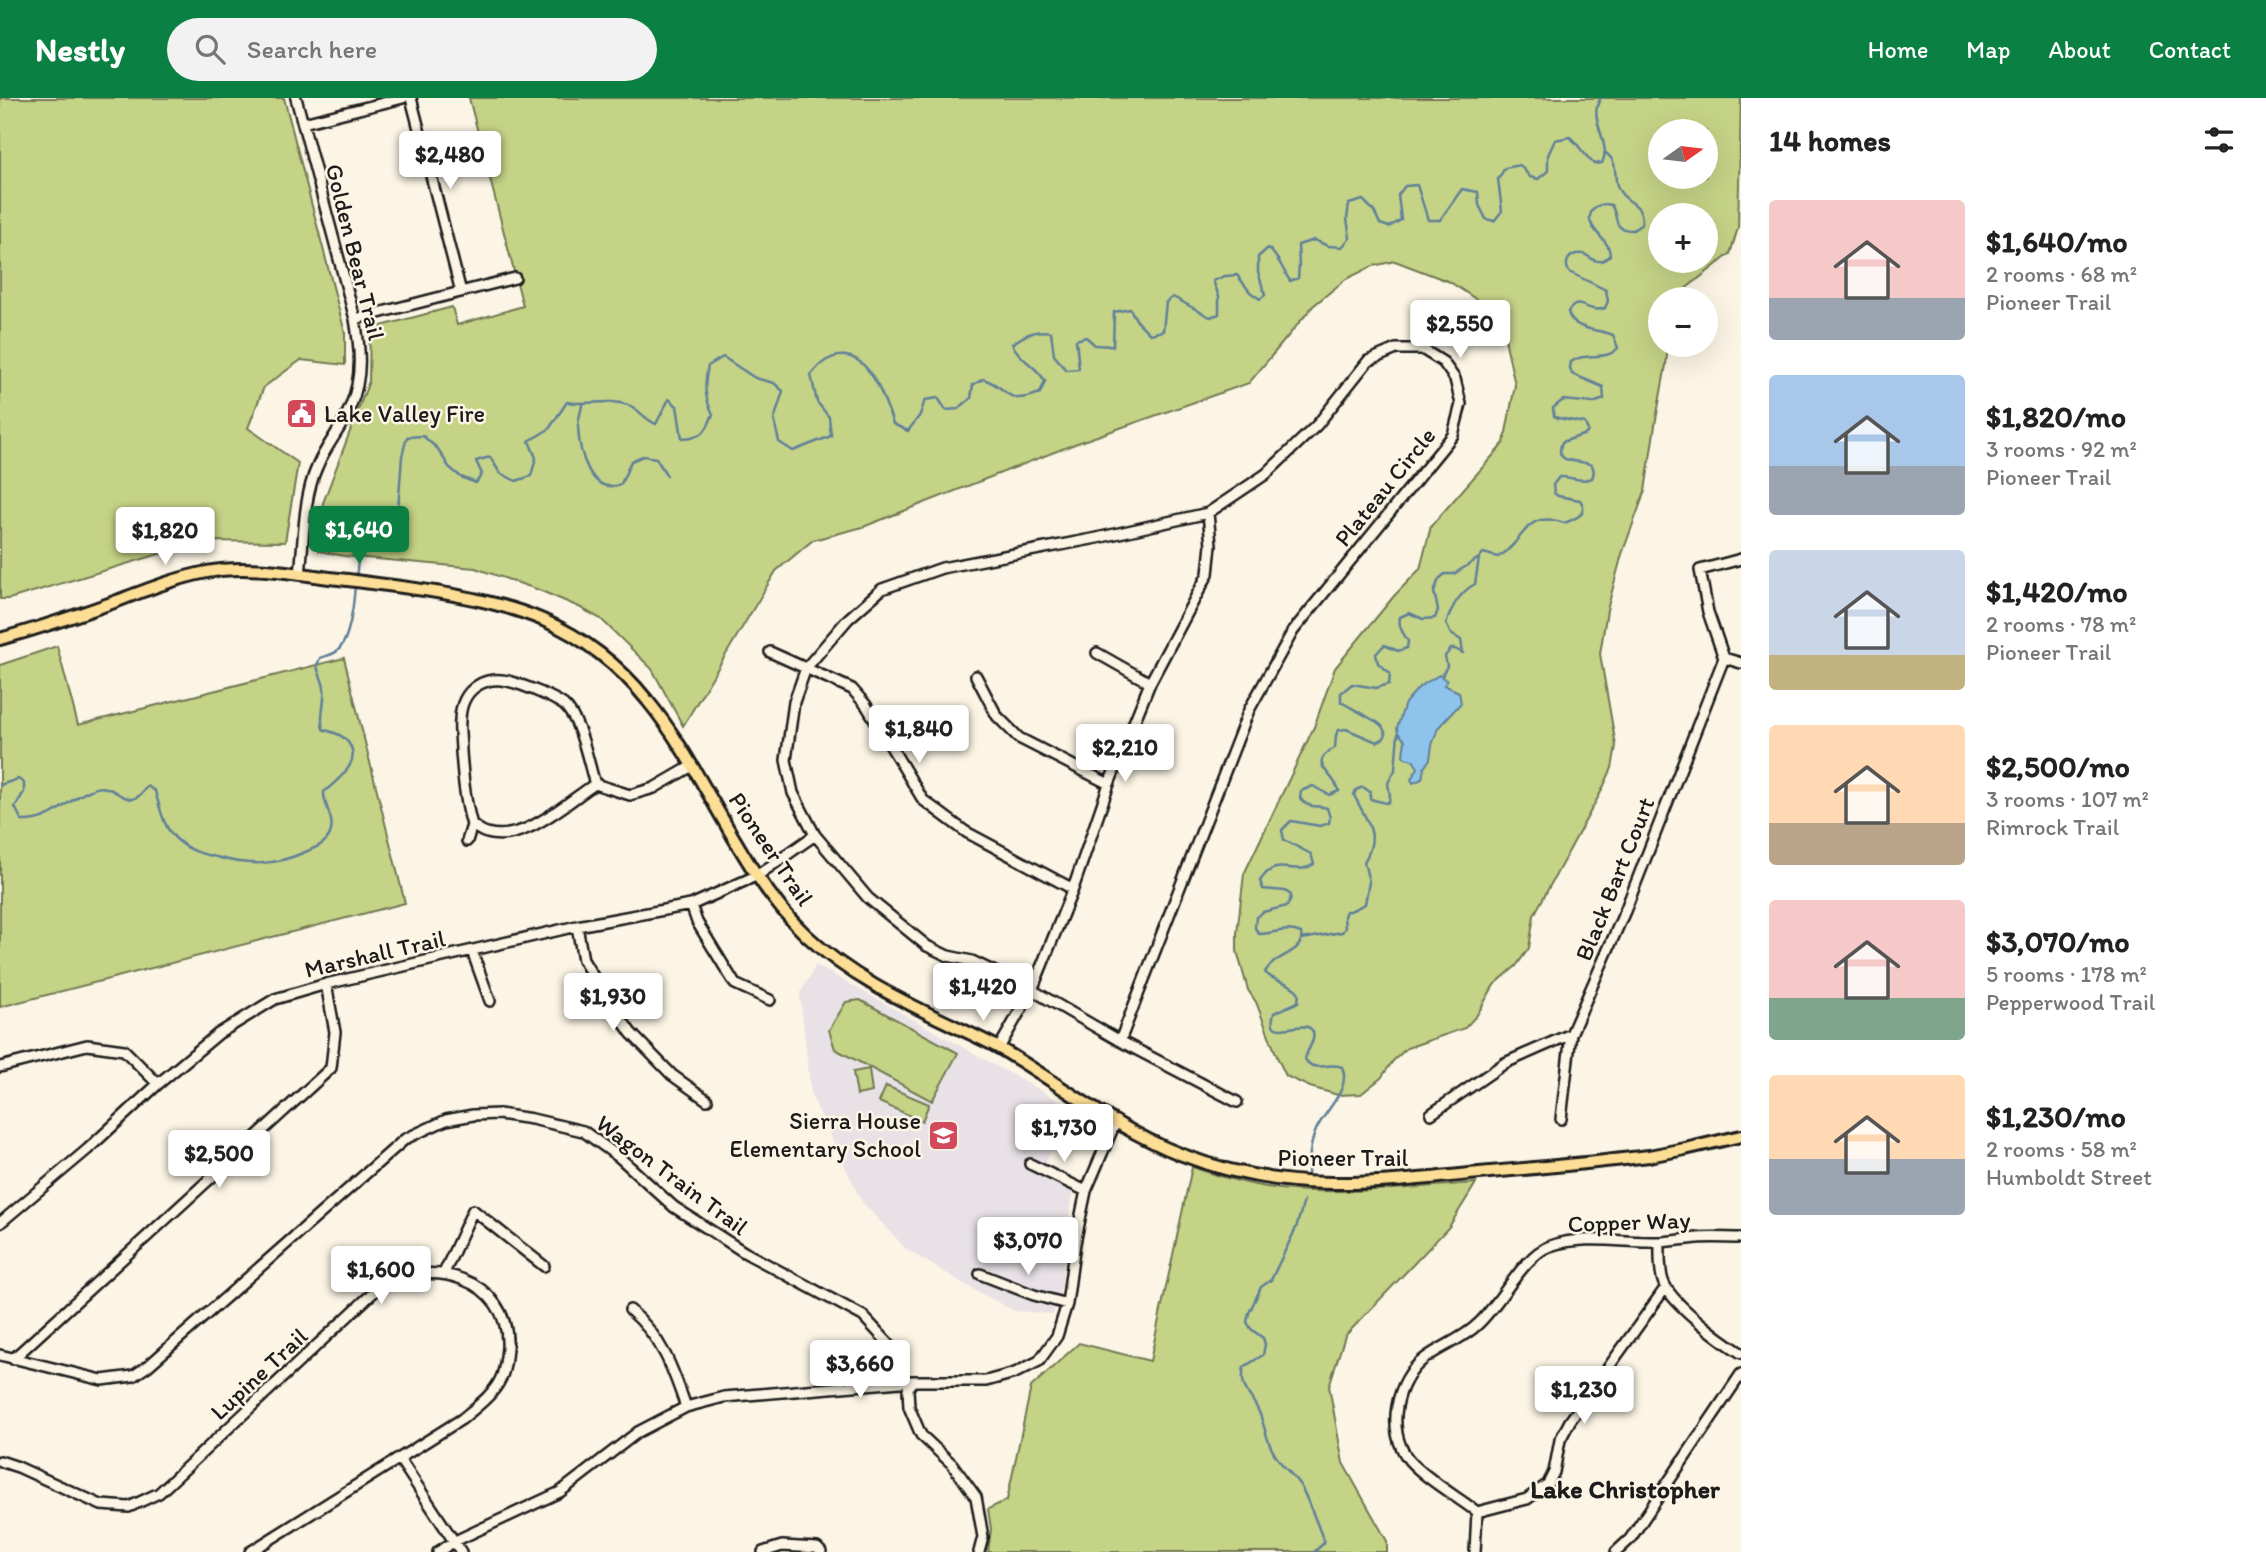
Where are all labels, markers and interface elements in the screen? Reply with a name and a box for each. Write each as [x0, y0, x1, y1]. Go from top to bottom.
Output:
search box [167, 18, 657, 81]
text: Nestly [35, 30, 125, 69]
icon: search [191, 30, 229, 68]
text: Search here [247, 33, 377, 65]
text: Home [1868, 35, 1928, 64]
text: Map [1966, 35, 2010, 64]
text: About [2048, 35, 2111, 64]
text: Contact [2149, 35, 2231, 64]
north arrow [1648, 119, 1718, 189]
map controls [1648, 119, 1718, 357]
icon: filters [2200, 121, 2238, 159]
text: 14 homes [1769, 122, 1891, 159]
pin: $2,480 [393, 132, 507, 191]
text: $2,480 [415, 140, 485, 168]
street label: Golden Bear Trail [320, 161, 391, 343]
button: + [1648, 203, 1718, 273]
text: $1,640/mo [1986, 223, 2128, 260]
icon: home [1825, 228, 1909, 312]
text: 2 rooms · 68 m² [1986, 260, 2137, 288]
button: − [1648, 287, 1718, 357]
text: Pioneer Trail [1986, 288, 2111, 316]
pin: $2,550 [1403, 300, 1517, 360]
text: $2,550 [1426, 309, 1494, 337]
public building icon: Lake Valley Fire [284, 397, 318, 431]
text: $1,820/mo [1986, 398, 2126, 435]
place label: Lake Valley Fire [324, 399, 485, 428]
icon: home [1825, 403, 1909, 487]
street label: Plateau Circle [1328, 421, 1441, 552]
text: 3 rooms · 92 m² [1986, 435, 2137, 463]
text: Pioneer Trail [1986, 463, 2111, 491]
pin: $1,640 [302, 506, 416, 566]
pin: $1,820 [108, 508, 222, 567]
text: $1,640 [325, 515, 393, 543]
text: $1,820 [132, 516, 198, 544]
text: $1,420/mo [1986, 573, 2128, 610]
icon: home [1825, 578, 1909, 662]
text: 2 rooms · 78 m² [1986, 610, 2136, 638]
text: Pioneer Trail [1986, 638, 2111, 666]
pin: $1,840 [862, 706, 976, 765]
text: $1,840 [885, 714, 953, 742]
pin: $2,210 [1068, 724, 1182, 784]
text: $2,210 [1092, 733, 1158, 761]
text: $2,500/mo [1986, 748, 2130, 785]
icon: home [1825, 753, 1909, 837]
text: 3 rooms · 107 m² [1986, 785, 2149, 813]
street label: Pioneer Trail [723, 786, 820, 911]
street label: Black Bart Court [1569, 793, 1661, 965]
text: Rimrock Trail [1986, 813, 2119, 841]
street label: Marshall Trail [302, 923, 448, 984]
text: $3,070/mo [1986, 923, 2130, 960]
icon: home [1825, 928, 1909, 1012]
text: 5 rooms · 178 m² [1986, 960, 2147, 988]
pin: $1,420 [926, 964, 1040, 1023]
text: $1,420 [949, 972, 1017, 1000]
pin: $1,930 [556, 974, 670, 1033]
text: $1,930 [580, 982, 646, 1010]
text: Pepperwood Trail [1986, 988, 2155, 1016]
text: $1,230/mo [1986, 1098, 2126, 1135]
icon: home [1825, 1103, 1909, 1187]
pin: $1,730 [1007, 1104, 1121, 1164]
place label: Sierra House Elementary School [730, 1106, 921, 1163]
street label: Wagon Train Trail [591, 1108, 754, 1241]
text: $1,730 [1031, 1113, 1097, 1141]
school or university icon: Sierra House Elementary School [927, 1118, 961, 1152]
pin: $2,500 [162, 1130, 276, 1190]
text: 2 rooms · 58 m² [1986, 1135, 2137, 1163]
text: $2,500 [184, 1139, 254, 1167]
street label: Pioneer Trail [1278, 1143, 1409, 1172]
text: Humboldt Street [1986, 1163, 2152, 1191]
street label: Copper Way [1567, 1205, 1691, 1238]
pin: $3,070 [971, 1218, 1085, 1277]
text: $3,070 [993, 1226, 1063, 1254]
pin: $1,600 [324, 1246, 438, 1306]
text: $1,600 [347, 1255, 415, 1283]
street label: Lupine Trail [204, 1321, 313, 1426]
pin: $3,660 [803, 1340, 917, 1400]
text: $3,660 [826, 1349, 894, 1377]
pin: $1,230 [1527, 1366, 1641, 1426]
text: $1,230 [1551, 1375, 1617, 1403]
district label: Lake Christopher [1530, 1473, 1721, 1505]

